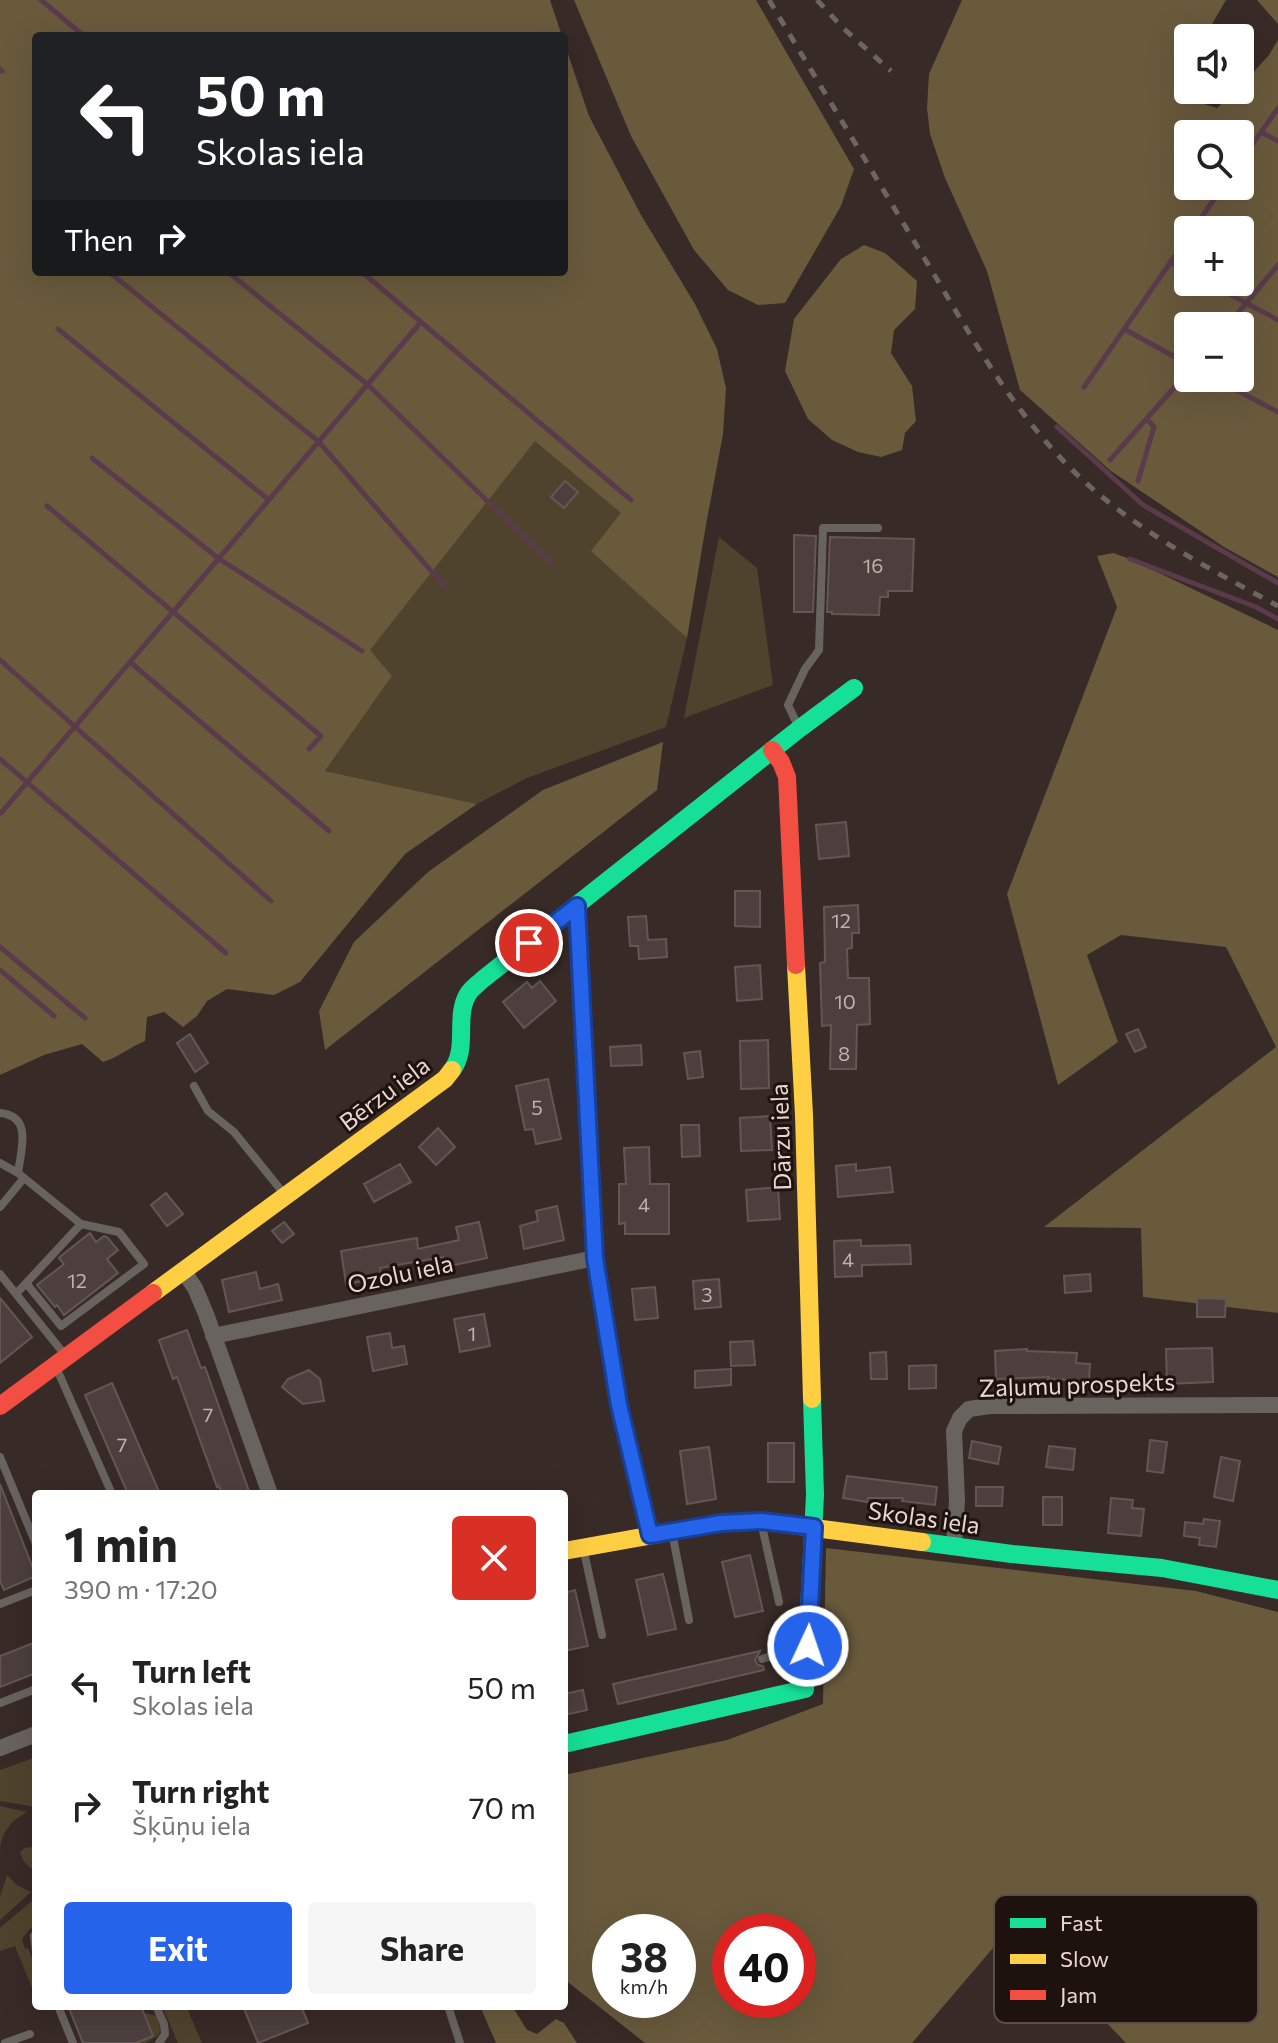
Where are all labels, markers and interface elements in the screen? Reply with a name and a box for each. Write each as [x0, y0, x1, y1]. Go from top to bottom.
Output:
map controls [1174, 24, 1254, 392]
button: sound [1174, 24, 1254, 104]
text: 50 m [196, 59, 325, 128]
icon: left [64, 64, 168, 168]
button: search [1174, 120, 1254, 200]
text: Skolas iela [196, 128, 365, 172]
icon: right [149, 216, 193, 260]
button: + [1174, 216, 1254, 296]
text: Then [64, 220, 133, 257]
button: − [1174, 312, 1254, 392]
house number: 16 [863, 553, 883, 577]
house number: 12 [831, 908, 851, 932]
pin [495, 909, 563, 977]
icon: arrive [507, 921, 551, 965]
house number: 10 [834, 989, 856, 1013]
house number: 8 [838, 1041, 850, 1065]
street label: Bērzu iela [333, 1050, 435, 1136]
street label: Dārzu iela [764, 1083, 796, 1191]
house number: 5 [531, 1095, 543, 1119]
house number: 4 [638, 1192, 650, 1216]
house number: 4 [842, 1247, 854, 1271]
street label: Ozolu iela [344, 1248, 456, 1298]
house number: 12 [67, 1268, 87, 1292]
house number: 3 [701, 1282, 713, 1306]
house number: 1 [468, 1321, 476, 1345]
street label: Zaļumu prospekts [978, 1366, 1176, 1404]
house number: 7 [203, 1402, 213, 1426]
house number: 7 [117, 1432, 127, 1456]
street label: Skolas iela [866, 1495, 982, 1539]
text: 1 min [64, 1513, 178, 1572]
button: close [452, 1516, 536, 1600]
text: 390 m · 17:20 [64, 1573, 218, 1604]
position arrow [766, 1604, 850, 1688]
text: Turn left [132, 1652, 251, 1689]
icon: left [64, 1664, 108, 1708]
text: 50 m [467, 1668, 536, 1705]
text: Skolas iela [132, 1689, 254, 1720]
text: Turn right [132, 1772, 269, 1809]
icon: right [64, 1784, 108, 1828]
text: 70 m [469, 1788, 536, 1825]
text: Šķūņu iela [132, 1809, 251, 1840]
legend [994, 1895, 1258, 2023]
button: Exit [64, 1902, 292, 1994]
button: Share [308, 1902, 536, 1994]
text: Fast [1060, 1909, 1103, 1936]
speed limit sign: 40 [712, 1914, 816, 2018]
text: 38 [620, 1931, 668, 1980]
text: Slow [1060, 1945, 1109, 1972]
text: km/h [620, 1974, 668, 1998]
text: Jam [1060, 1981, 1097, 2008]

